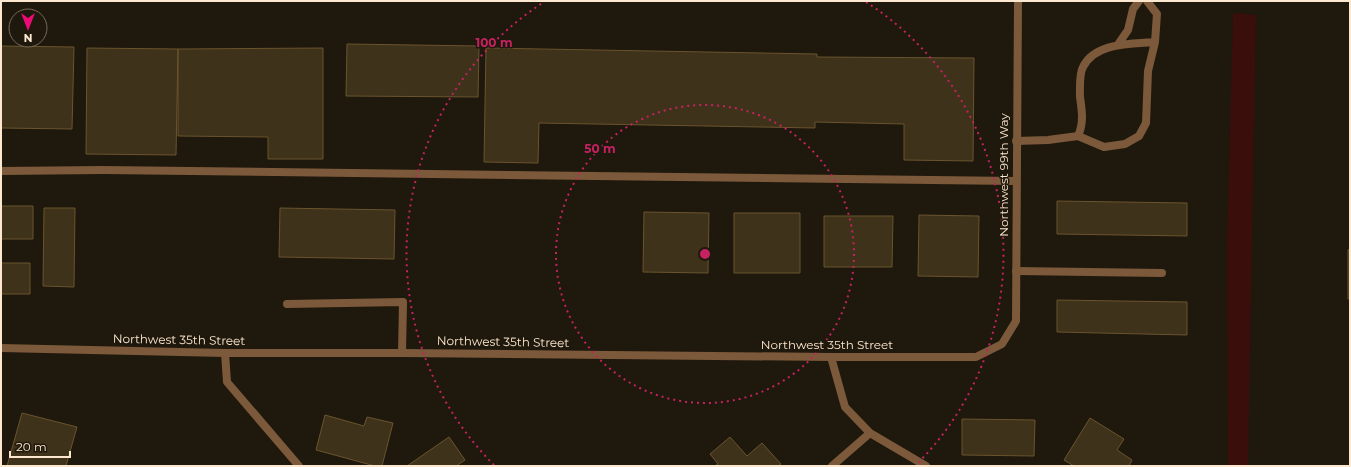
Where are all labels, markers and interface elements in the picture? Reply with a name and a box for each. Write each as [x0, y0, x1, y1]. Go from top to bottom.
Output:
north arrow [8, 8, 48, 48]
text: N [24, 31, 32, 45]
text: 100 m [476, 35, 512, 50]
street label: Northwest 99th Way [996, 113, 1011, 237]
text: 50 m [584, 141, 616, 156]
centre of rings [698, 247, 712, 261]
street label: Northwest 35th Street [113, 331, 245, 348]
street label: Northwest 35th Street [437, 333, 569, 350]
street label: Northwest 35th Street [761, 337, 893, 352]
scale bar [10, 433, 70, 459]
text: 20 m [16, 439, 47, 454]

